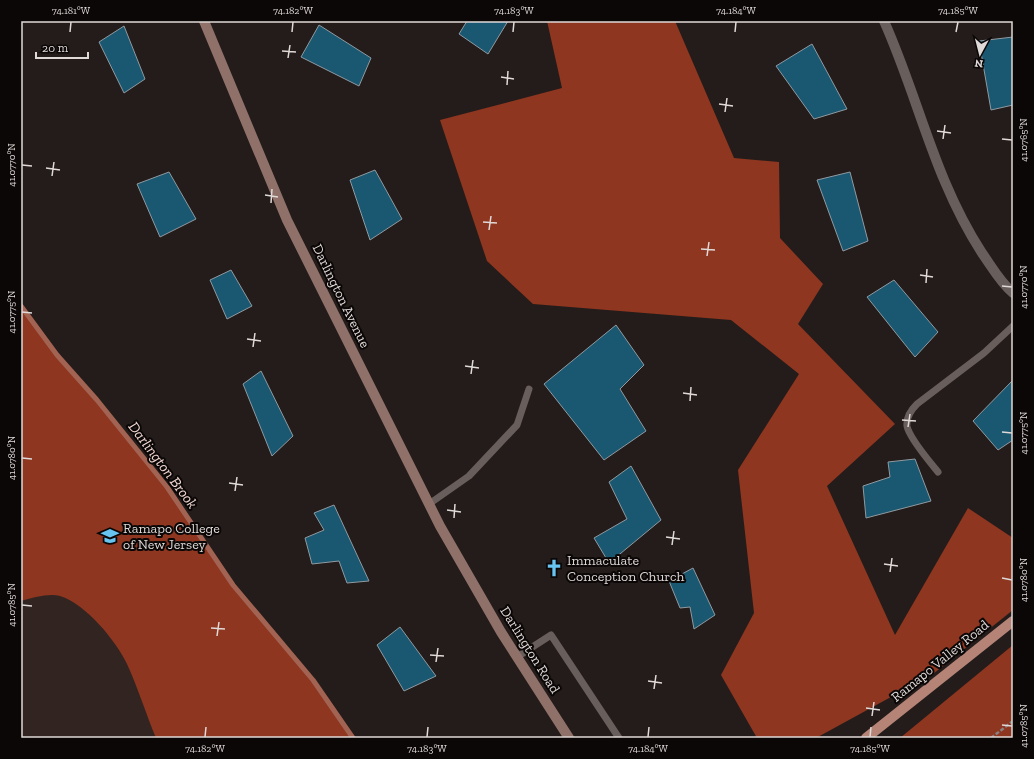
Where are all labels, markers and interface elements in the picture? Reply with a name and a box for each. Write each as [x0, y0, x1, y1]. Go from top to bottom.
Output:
text: 74.181°W [52, 5, 91, 17]
text: 74.182°W [273, 5, 313, 17]
text: 74.183°W [494, 5, 534, 17]
text: 74.184°W [716, 5, 756, 17]
text: 74.185°W [938, 5, 978, 17]
scale bar [36, 34, 88, 60]
north arrow [960, 34, 1000, 74]
text: 20 m [42, 41, 69, 55]
text: N [973, 56, 984, 70]
text: 41.0765°N [1018, 118, 1030, 162]
text: 41.0770°N [6, 143, 18, 187]
street label: Darlington Avenue [309, 241, 374, 351]
text: 41.0770°N [1018, 265, 1030, 309]
text: 41.0775°N [6, 290, 18, 333]
text: 41.0775°N [1018, 411, 1030, 454]
water label: Darlington Brook [124, 418, 202, 512]
text: 41.0780°N [6, 435, 18, 480]
place label: Ramapo College of New Jersey [123, 520, 220, 553]
school or university icon: Ramapo College of New Jersey [100, 526, 120, 546]
place label: Immaculate Conception Church [567, 552, 685, 585]
text: 41.0780°N [1018, 557, 1030, 602]
church icon: Immaculate Conception Church [544, 558, 564, 578]
text: 41.0785°N [6, 583, 18, 627]
street label: Darlington Road [496, 603, 564, 697]
street label: Ramapo Valley Road [888, 616, 992, 706]
text: 41.0785°N [1018, 704, 1030, 748]
text: 74.182°W [185, 743, 225, 755]
text: 74.183°W [407, 743, 447, 755]
text: 74.184°W [628, 743, 668, 755]
text: 74.185°W [850, 743, 890, 755]

